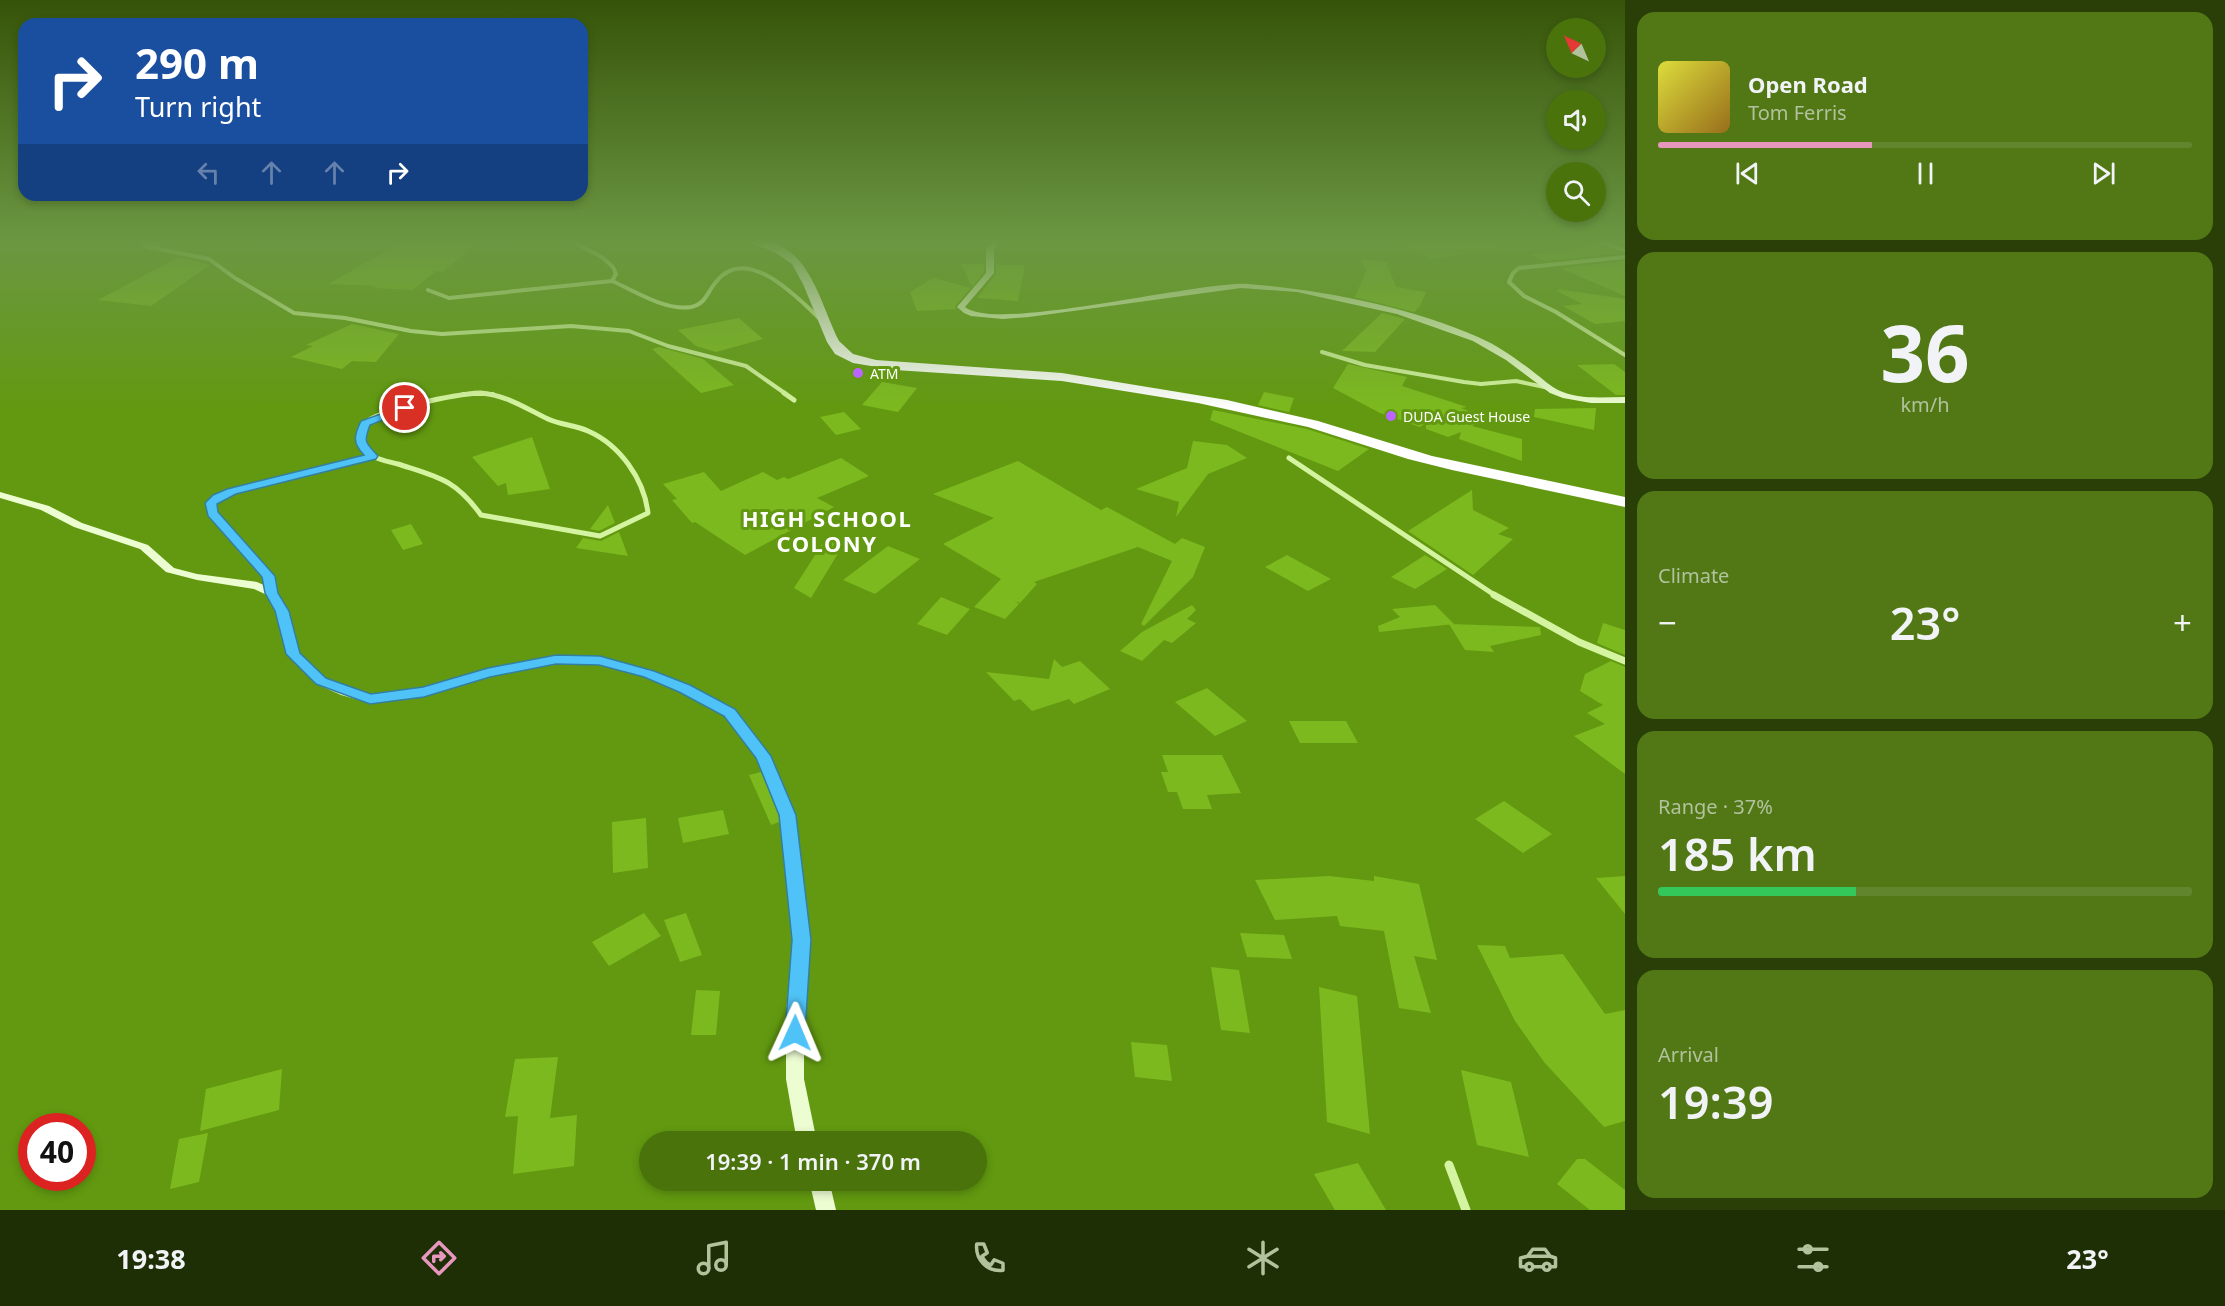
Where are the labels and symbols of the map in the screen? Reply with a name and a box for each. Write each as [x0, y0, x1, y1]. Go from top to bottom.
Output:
north arrow [1546, 18, 1606, 78]
place label: ATM [870, 364, 898, 383]
marker: ATM [851, 366, 865, 380]
pin [379, 382, 430, 433]
place label: DUDA Guest House [1403, 407, 1530, 426]
marker: DUDA Guest House [1384, 409, 1398, 423]
district label: HIGH SCHOOL COLONY [742, 503, 912, 558]
position arrow [763, 1001, 827, 1065]
speed limit sign: 40 [18, 1113, 96, 1191]

